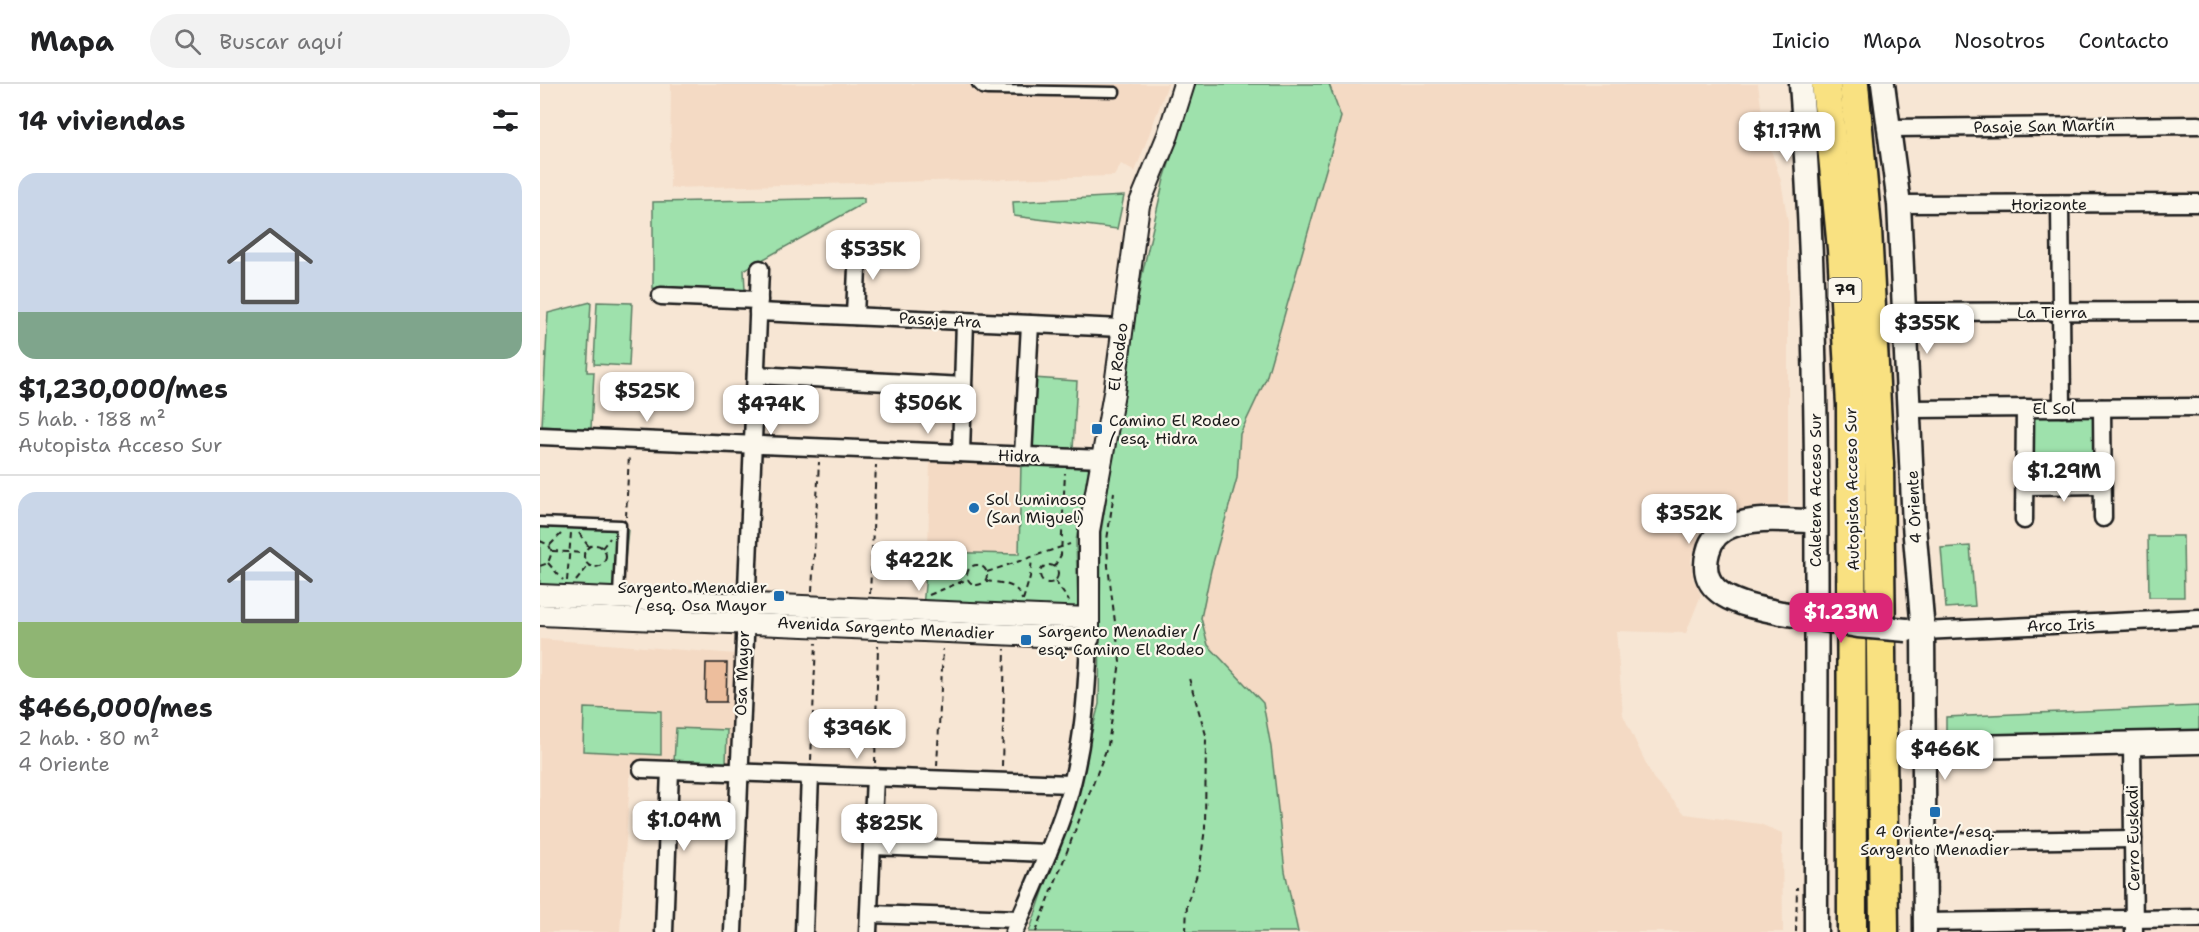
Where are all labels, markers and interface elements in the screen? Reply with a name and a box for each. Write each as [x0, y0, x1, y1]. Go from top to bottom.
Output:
search box [150, 14, 570, 68]
text: Mapa [30, 22, 114, 60]
icon: search [171, 25, 204, 58]
text: Buscar aquí [219, 27, 342, 56]
text: Inicio [1772, 27, 1830, 55]
text: Mapa [1863, 27, 1921, 55]
text: Nosotros [1954, 27, 2045, 55]
text: Contacto [2078, 27, 2169, 55]
text: 14 viviendas [18, 103, 186, 138]
icon: filters [489, 104, 522, 137]
pin: $1.17M [1738, 112, 1836, 163]
street label: Pasaje San Martín [1973, 114, 2115, 138]
text: $1.17M [1753, 118, 1821, 144]
street label: Horizonte [2011, 194, 2087, 215]
icon: home [216, 212, 324, 320]
pin: $535K [831, 230, 915, 281]
text: $535K [840, 236, 906, 262]
road number: 79 [1828, 278, 1862, 302]
street label: La Tierra [2017, 302, 2087, 323]
pin: $355K [1885, 304, 1969, 355]
street label: Pasaje Ara [898, 307, 982, 333]
text: $355K [1894, 310, 1960, 336]
street label: El Rodeo [1103, 322, 1133, 392]
text: $1,230,000/mes [18, 371, 228, 406]
pin: $525K [605, 372, 689, 423]
text: $525K [614, 378, 680, 404]
pin: $506K [886, 384, 970, 435]
pin: $474K [729, 385, 813, 436]
text: $506K [894, 390, 962, 416]
text: $474K [737, 391, 805, 417]
street label: El Sol [2032, 398, 2076, 419]
text: 5 hab. · 188 m² [18, 406, 166, 432]
street label: Autopista Acceso Sur [1840, 407, 1864, 571]
place label: Camino El Rodeo / esq. Hidra [1109, 410, 1240, 449]
street label: Caletera Acceso Sur [1805, 413, 1826, 567]
marker: Camino El Rodeo / esq. Hidra [1090, 422, 1104, 436]
text: Autopista Acceso Sur [18, 432, 223, 458]
street label: Hidra [998, 445, 1041, 467]
pin: $1.29M [2015, 452, 2113, 503]
text: $1.29M [2027, 458, 2101, 484]
street label: 4 Oriente [1902, 470, 1926, 544]
place label: Sol Luminoso (San Miguel) [986, 489, 1086, 528]
pin: $352K [1647, 494, 1731, 545]
text: $352K [1656, 500, 1722, 526]
marker: Sol Luminoso (San Miguel) [967, 501, 981, 515]
icon: home [216, 531, 324, 639]
pin: $422K [877, 541, 961, 592]
text: $422K [885, 547, 953, 573]
place label: Sargento Menadier / esq. Osa Mayor [618, 577, 767, 616]
marker: Sargento Menadier / esq. Osa Mayor [772, 589, 786, 603]
pin: $1.23M [1792, 593, 1890, 644]
text: $1.23M [1803, 599, 1879, 625]
street label: Avenida Sargento Menadier [777, 612, 995, 644]
street label: Arco Iris [2026, 613, 2096, 637]
place label: Sargento Menadier / esq. Camino El Rodeo [1038, 621, 1204, 660]
street label: Osa Mayor [730, 630, 754, 716]
marker: Sargento Menadier / esq. Camino El Rodeo [1019, 633, 1033, 647]
text: $466,000/mes [18, 690, 213, 725]
pin: $396K [815, 709, 899, 760]
text: $396K [823, 715, 891, 741]
text: 2 hab. · 80 m² [18, 725, 159, 751]
pin: $466K [1903, 730, 1987, 781]
text: $466K [1910, 736, 1980, 762]
text: 4 Oriente [18, 751, 110, 777]
street label: Cerro Euskadi [2122, 785, 2144, 891]
pin: $1.04M [635, 801, 733, 852]
pin: $825K [847, 804, 931, 855]
marker: 4 Oriente / esq. Sargento Menadier [1928, 805, 1942, 819]
text: $1.04M [647, 807, 721, 833]
text: $825K [855, 810, 923, 836]
place label: 4 Oriente / esq. Sargento Menadier [1860, 821, 2010, 860]

